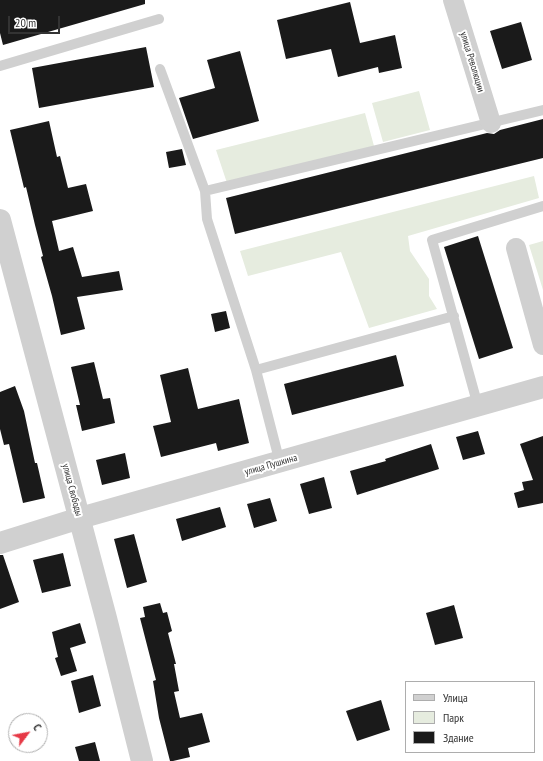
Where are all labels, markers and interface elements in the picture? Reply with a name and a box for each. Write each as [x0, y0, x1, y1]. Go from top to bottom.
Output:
scale bar [10, 8, 62, 34]
text: 20 m [15, 15, 36, 30]
street label: улица Революции [457, 30, 487, 94]
street label: улица Пушкина [243, 452, 299, 478]
street label: улица Свободы [59, 462, 85, 518]
legend [405, 681, 535, 753]
text: Улица [443, 690, 468, 705]
text: Парк [443, 710, 464, 725]
north arrow [8, 713, 48, 753]
text: С [30, 721, 45, 733]
text: Здание [443, 730, 474, 745]

